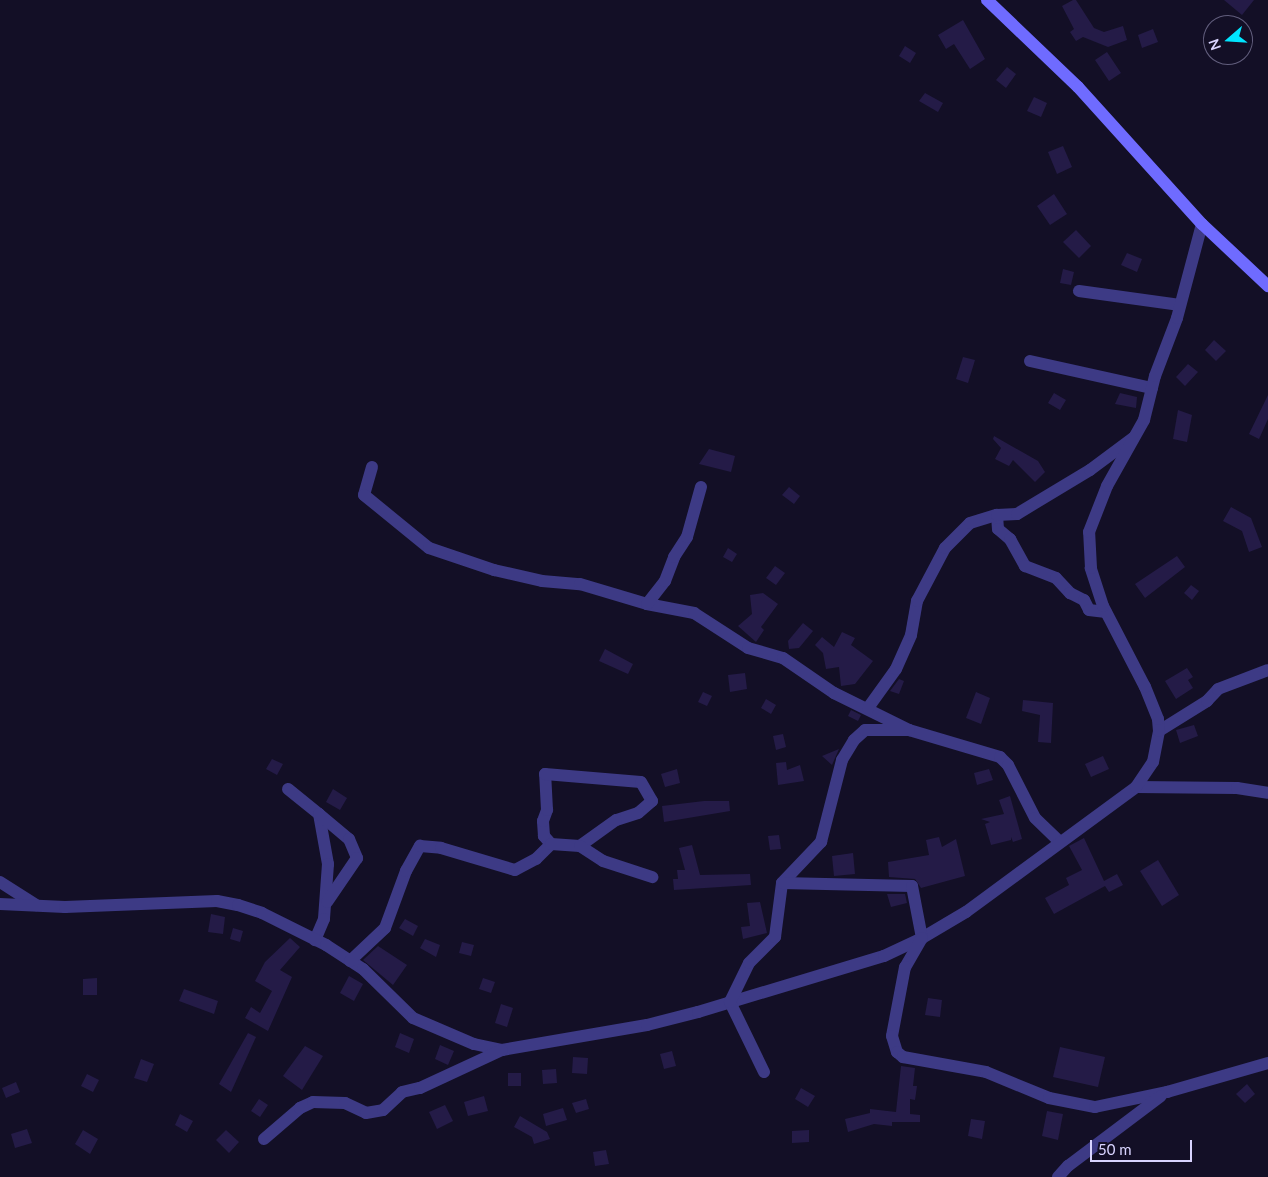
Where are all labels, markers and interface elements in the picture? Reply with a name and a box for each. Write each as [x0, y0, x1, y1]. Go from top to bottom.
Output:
north arrow [1203, 15, 1253, 65]
text: N [1204, 37, 1224, 53]
scale bar [1093, 1130, 1196, 1162]
text: 50 m [1098, 1140, 1132, 1158]

